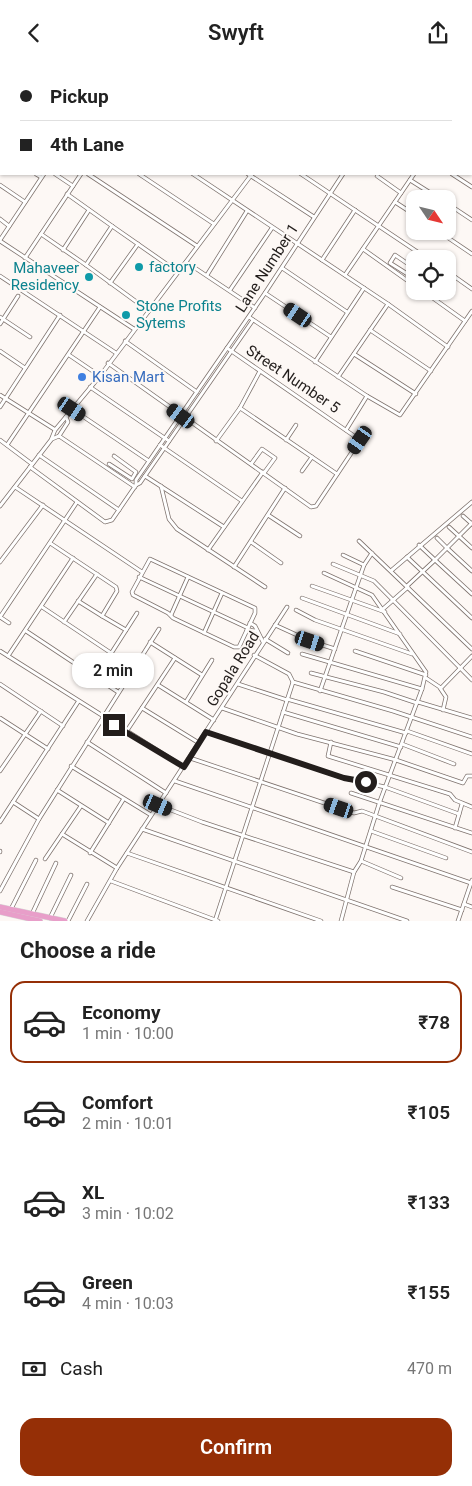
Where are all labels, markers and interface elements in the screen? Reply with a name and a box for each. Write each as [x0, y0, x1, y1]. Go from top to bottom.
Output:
icon: back [20, 19, 48, 47]
icon: share [424, 19, 452, 47]
text: Swyft [208, 20, 264, 45]
text: Pickup [50, 85, 109, 108]
text: 4th Lane [50, 133, 124, 156]
north arrow [406, 190, 456, 240]
map controls [406, 190, 456, 300]
street label: Lane Number 1 [232, 220, 302, 316]
button: locate [406, 250, 456, 300]
place label: factory [149, 258, 196, 276]
place label: Mahaveer Residency [11, 259, 79, 294]
marker: factory [133, 261, 145, 273]
marker: Mahaveer Residency [83, 271, 95, 283]
place label: Stone Profits Sytems [136, 297, 222, 332]
car [281, 300, 314, 330]
marker: Stone Profits Sytems [120, 309, 132, 321]
street label: Street Number 5 [243, 341, 343, 417]
place label: Kisan Mart [92, 368, 165, 386]
marker: Kisan Mart [76, 371, 88, 383]
car [55, 394, 88, 424]
car [164, 401, 197, 431]
car [345, 423, 374, 457]
street label: Gopala Road [203, 628, 263, 710]
car [293, 629, 326, 653]
callout: 2 min [73, 653, 155, 687]
text: 2 min [93, 661, 133, 680]
route end [103, 714, 125, 736]
route start [355, 771, 377, 793]
car [141, 792, 174, 818]
car [322, 796, 355, 820]
text: Choose a ride [20, 938, 156, 963]
icon: car [22, 1000, 67, 1045]
text: Economy [82, 1001, 161, 1024]
text: ₹78 [418, 1011, 450, 1034]
text: 1 min · 10:00 [82, 1024, 174, 1043]
icon: car [22, 1090, 67, 1135]
text: Comfort [82, 1091, 153, 1114]
text: ₹105 [407, 1101, 450, 1124]
text: 2 min · 10:01 [82, 1114, 174, 1133]
icon: car [22, 1180, 67, 1225]
text: XL [82, 1181, 104, 1204]
text: ₹133 [407, 1191, 450, 1214]
text: 3 min · 10:02 [82, 1204, 174, 1223]
icon: car [22, 1270, 67, 1315]
text: Green [82, 1271, 133, 1294]
text: ₹155 [407, 1281, 450, 1304]
text: 4 min · 10:03 [82, 1294, 174, 1313]
icon: cash [20, 1355, 48, 1383]
text: Cash [60, 1357, 103, 1380]
text: 470 m [407, 1359, 452, 1378]
button: Confirm [20, 1418, 452, 1476]

